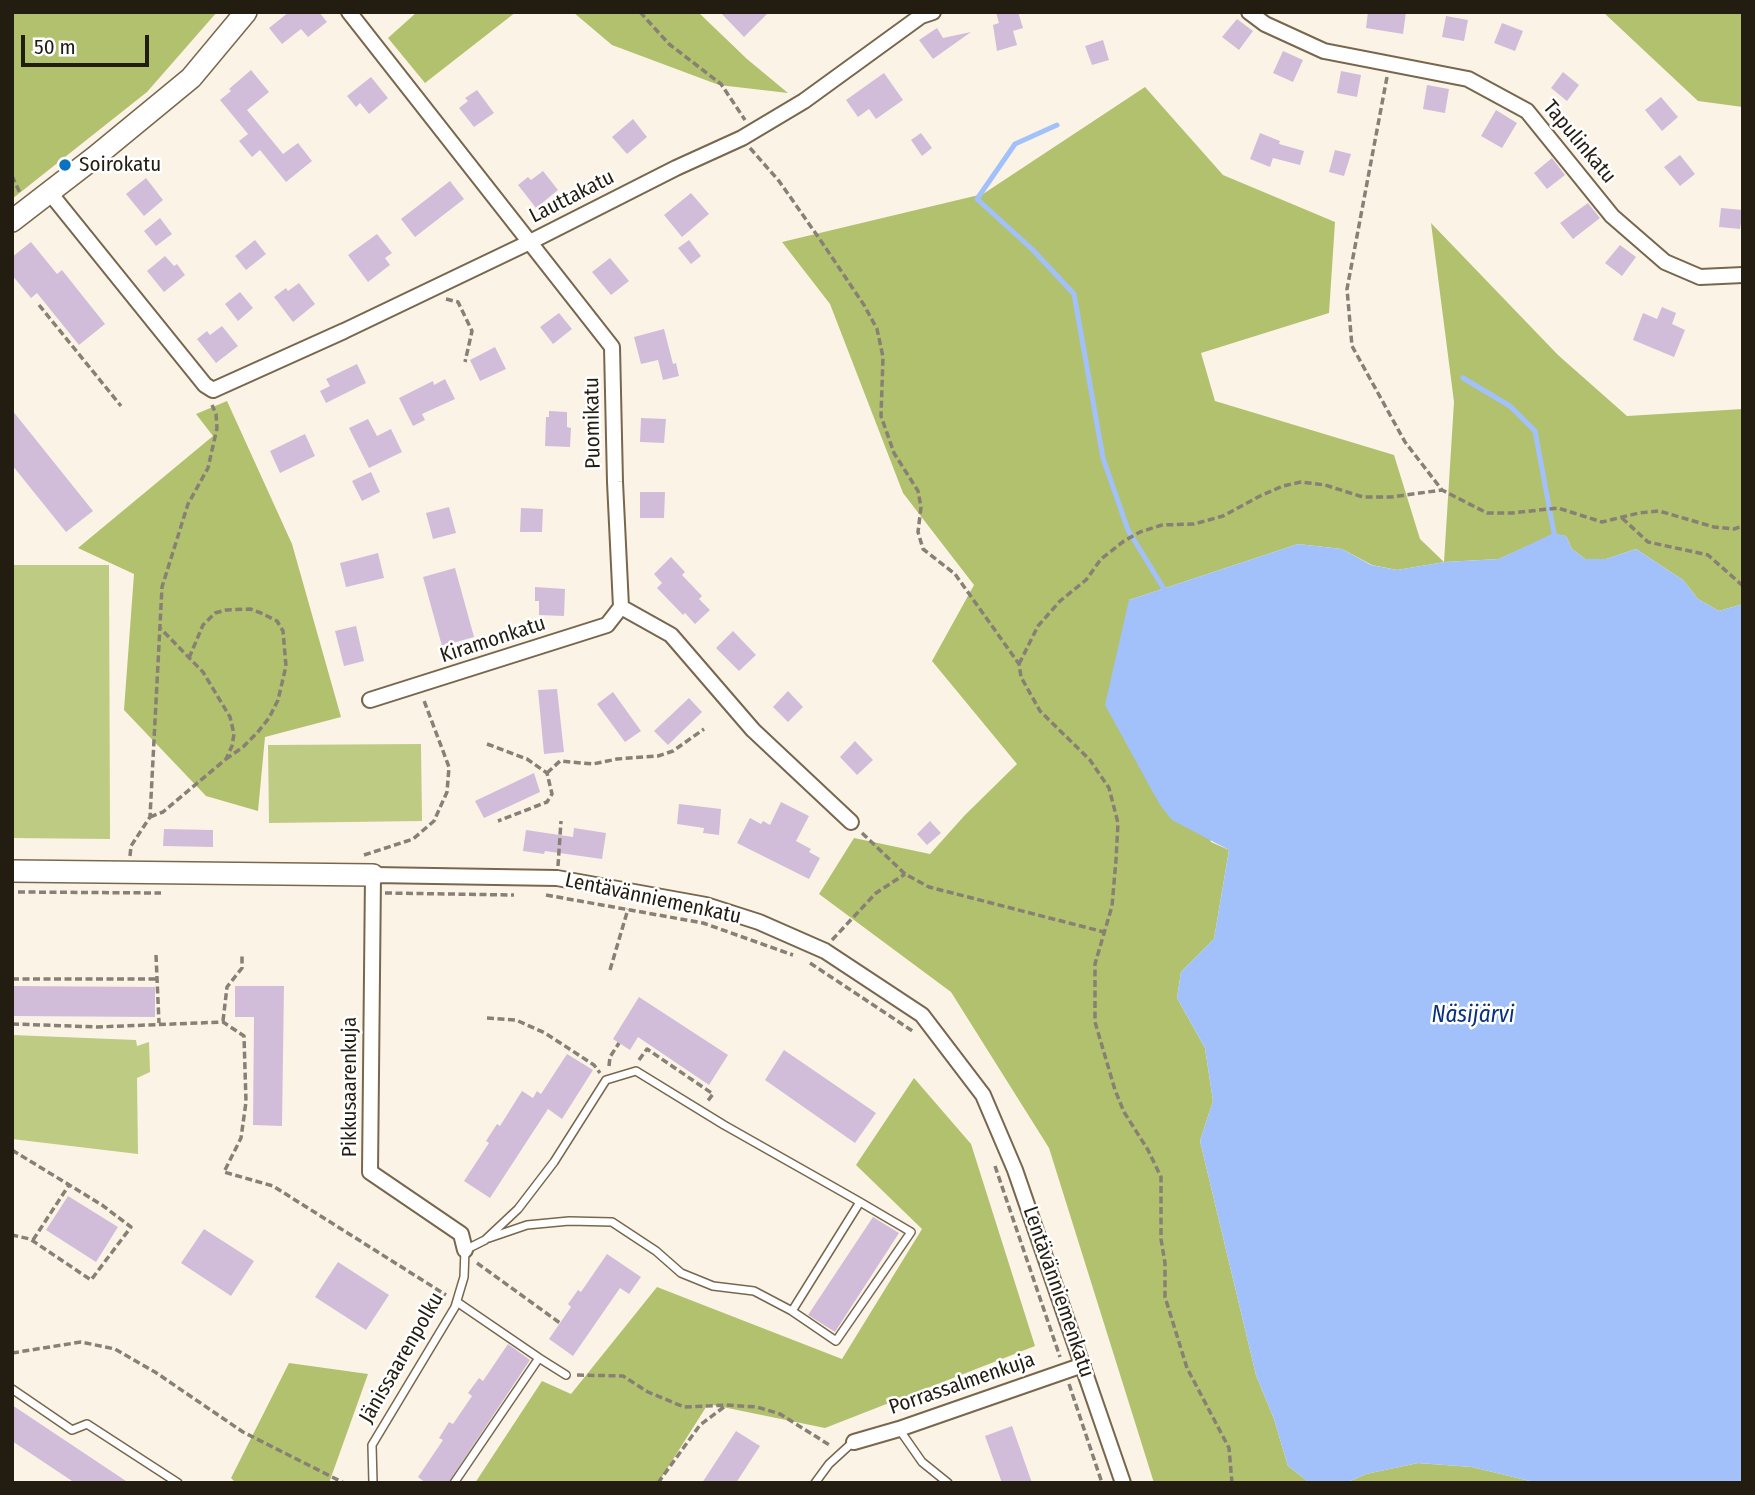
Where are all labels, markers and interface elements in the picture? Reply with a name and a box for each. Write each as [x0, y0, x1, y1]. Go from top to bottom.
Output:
scale bar [24, 21, 152, 65]
text: 50 m [34, 34, 76, 60]
street label: Tapulinkatu [1537, 95, 1621, 189]
place label: Soirokatu [79, 152, 161, 178]
marker: Soirokatu [57, 157, 73, 173]
street label: Lauttakatu [525, 165, 619, 229]
street label: Puomikatu [580, 377, 606, 469]
street label: Kiramonkatu [437, 611, 549, 669]
street label: Lentävänniemenkatu [563, 868, 743, 930]
water label: Näsijärvi [1431, 1002, 1515, 1030]
street label: Pikkusaarenkuja [337, 1017, 363, 1157]
street label: Lentävänniemenkatu [1017, 1203, 1099, 1381]
street label: Jänissaarenpolku [354, 1288, 450, 1428]
street label: Porrassalmenkuja [886, 1347, 1038, 1421]

